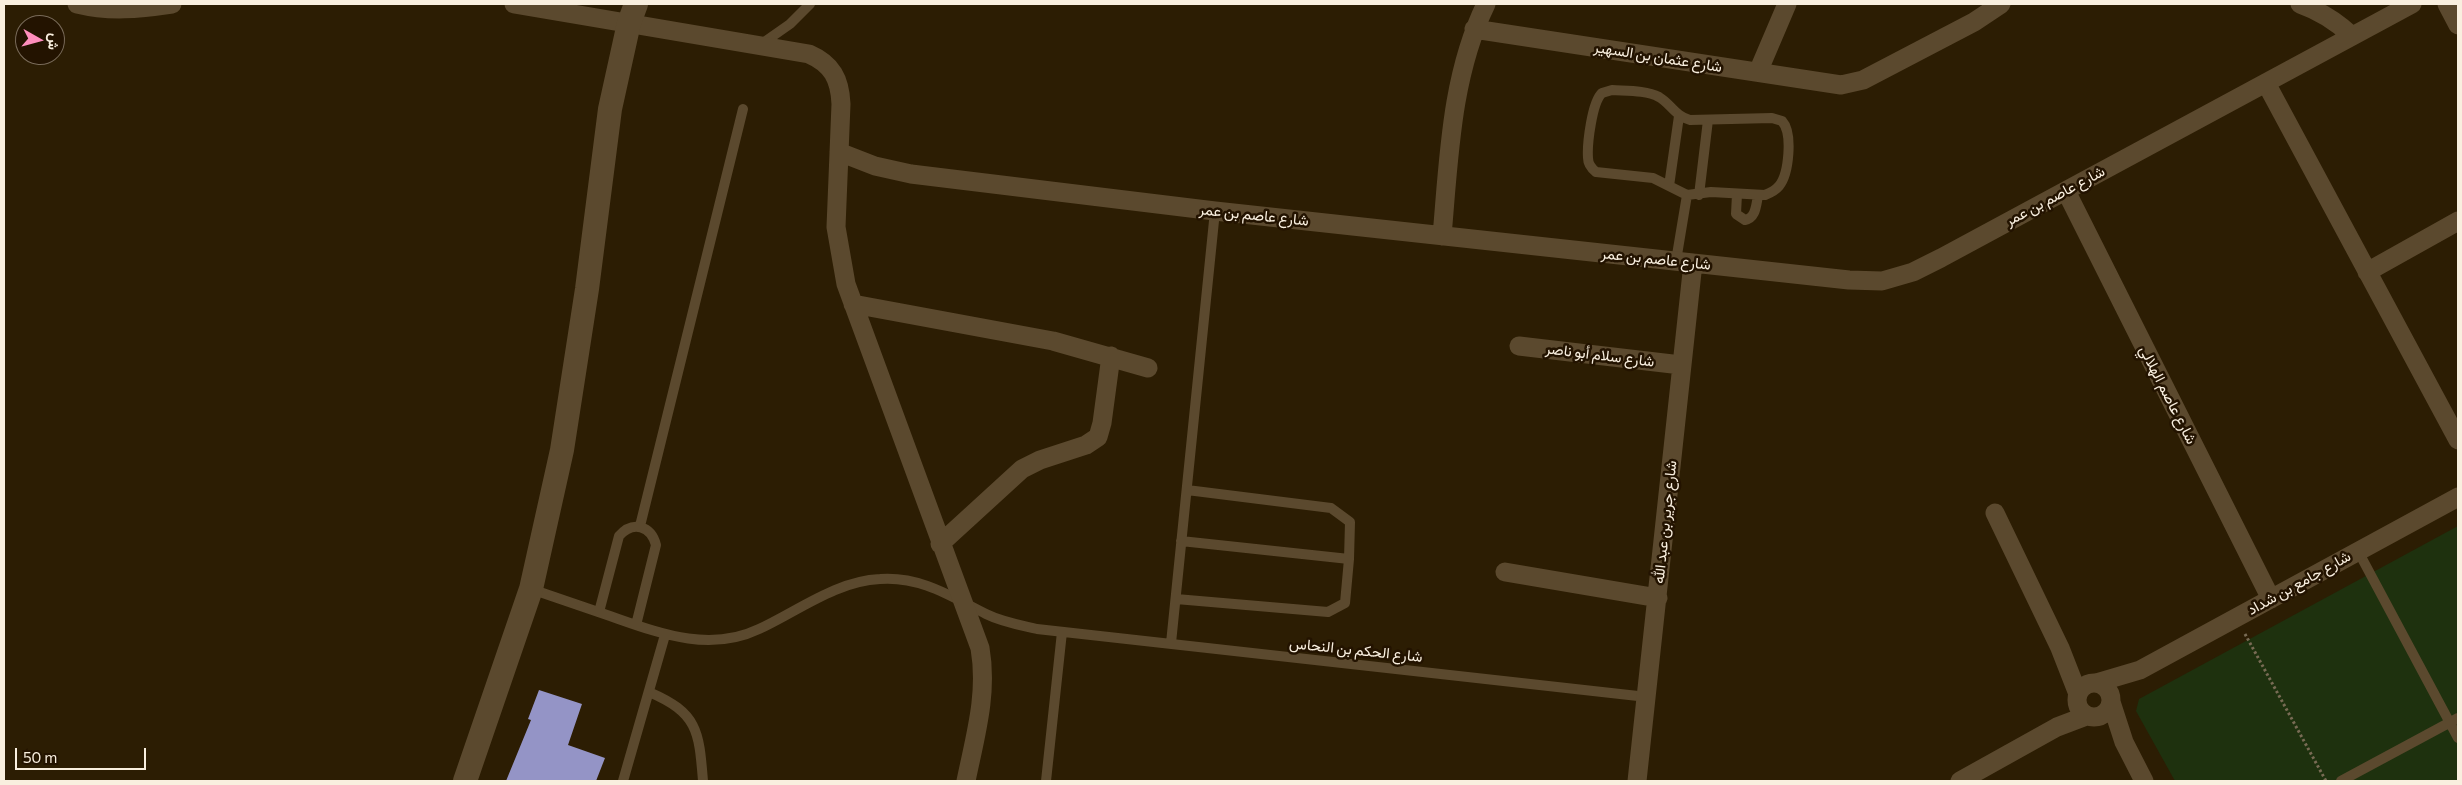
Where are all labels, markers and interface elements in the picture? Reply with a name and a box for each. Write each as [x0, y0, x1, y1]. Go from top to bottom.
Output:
north arrow [15, 15, 65, 65]
text: ش [45, 32, 64, 51]
street label: شارع عثمان بن السهير [1593, 38, 1723, 76]
street label: شارع عاصم بن عمر [2002, 162, 2108, 230]
street label: شارع عاصم بن عمر [1198, 200, 1310, 230]
street label: شارع عاصم بن عمر [1600, 244, 1712, 274]
street label: شارع سلام أبو ناصر [1544, 339, 1656, 371]
street label: شارع عاصم الهلالي [2135, 343, 2201, 447]
street label: شارع جرير بن عبد الله [1650, 460, 1680, 584]
street label: شارع جامع بن شداد [2244, 547, 2354, 619]
street label: شارع الحكم بن النحاس [1288, 634, 1424, 666]
scale bar [18, 738, 149, 770]
text: 50 m [23, 748, 57, 766]

